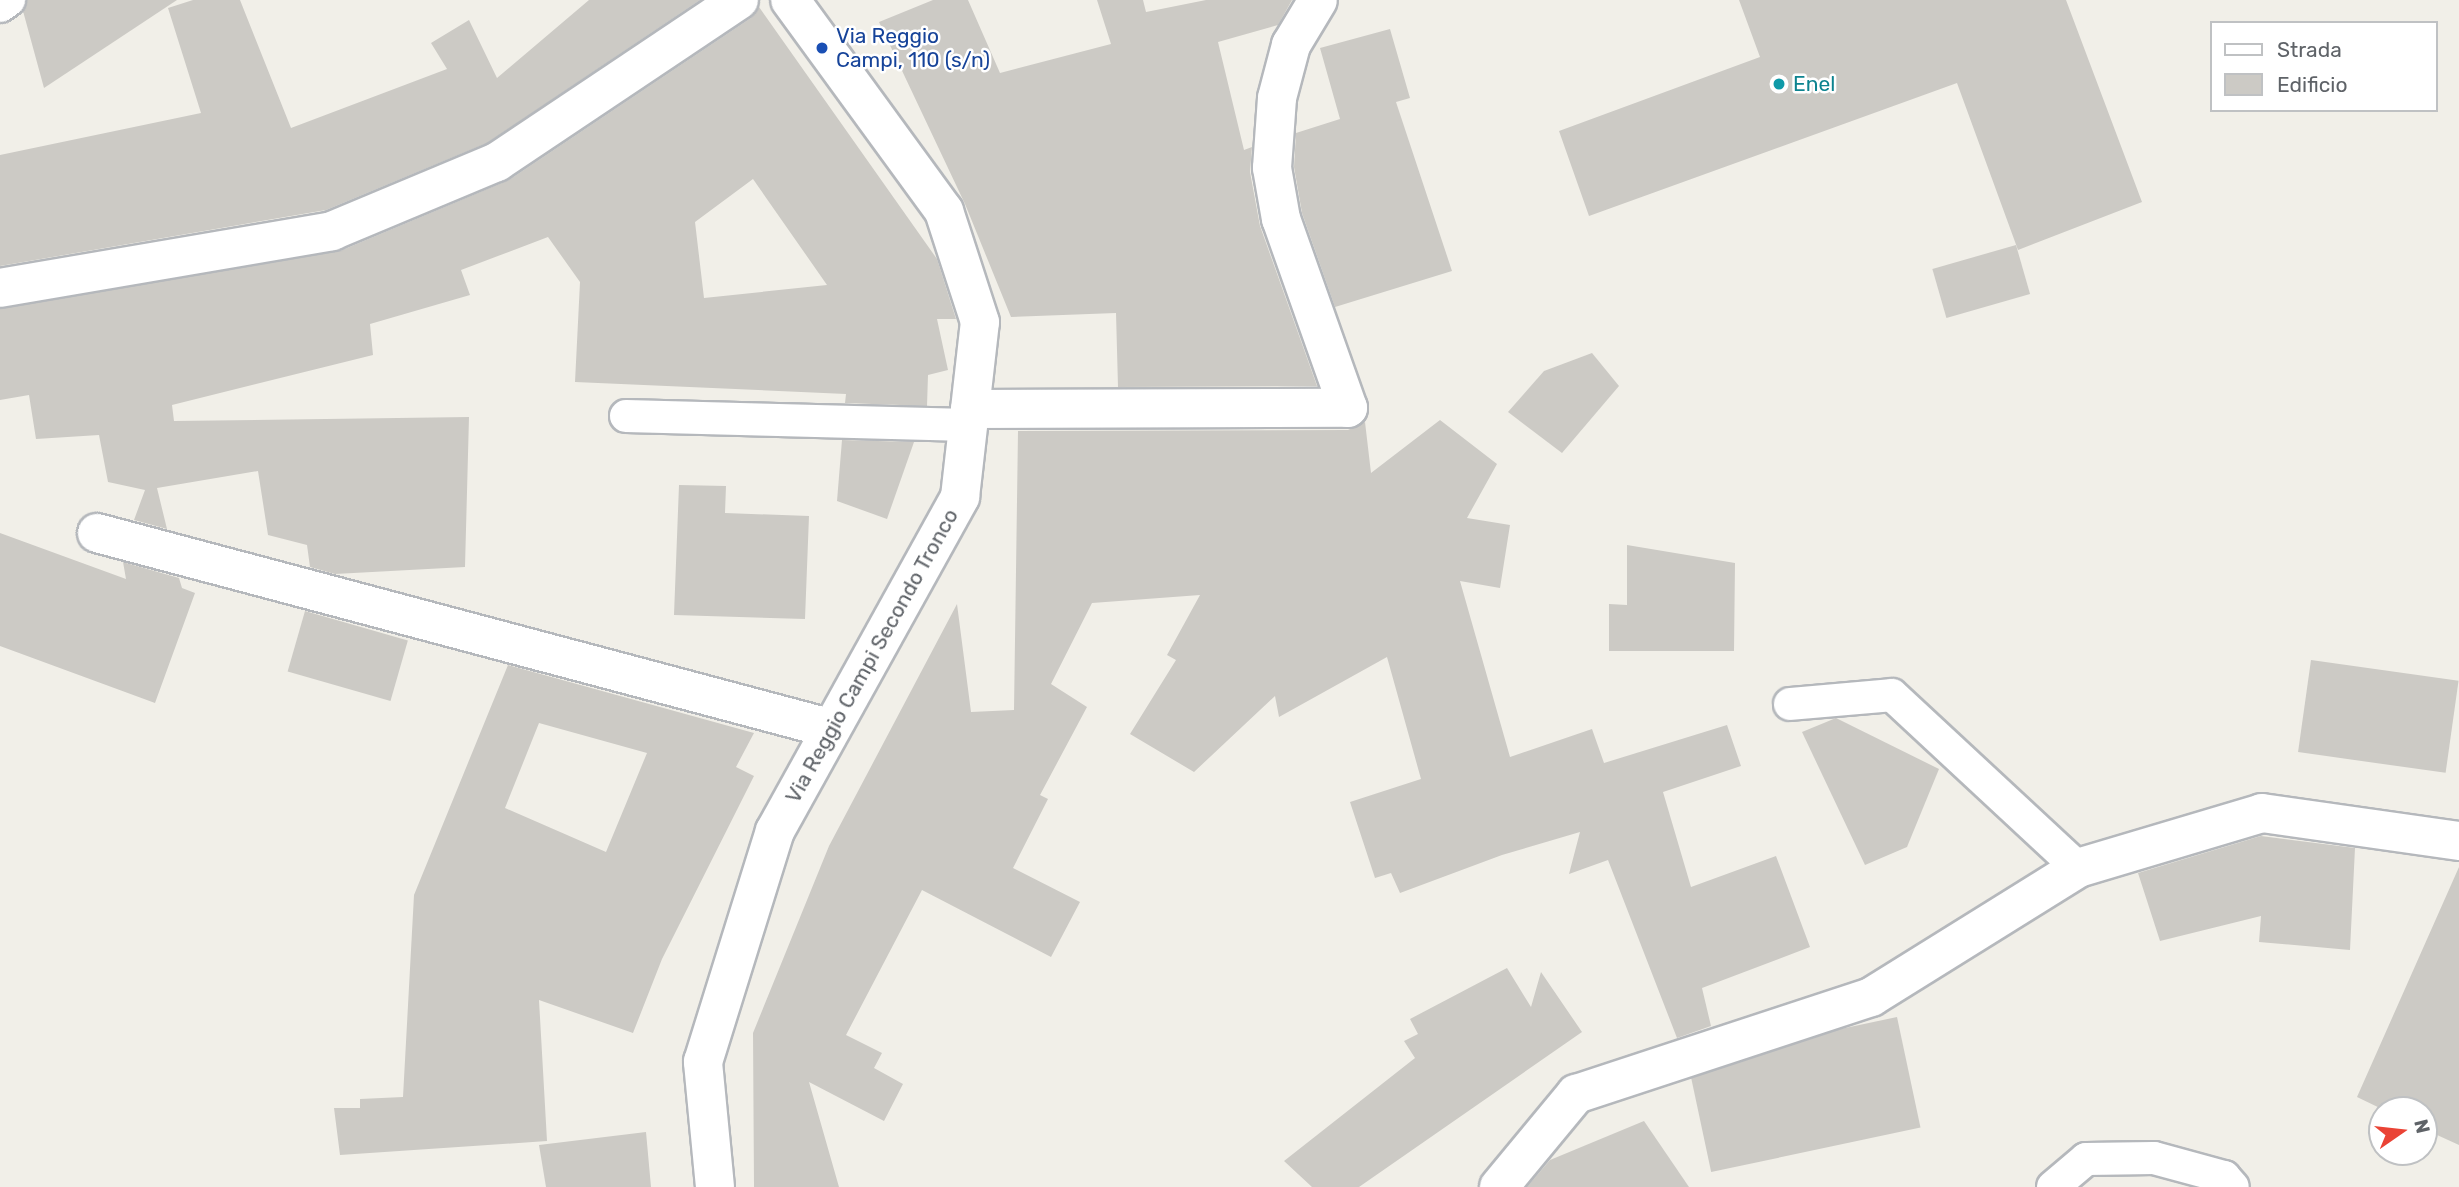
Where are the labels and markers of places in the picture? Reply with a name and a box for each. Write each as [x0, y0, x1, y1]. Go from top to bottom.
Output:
place label: Via Reggio Campi, 110 (s/n) [836, 23, 990, 73]
marker: Via Reggio Campi, 110 (s/n) [814, 40, 830, 56]
place label: Enel [1793, 71, 1835, 97]
marker: Enel [1771, 76, 1787, 92]

